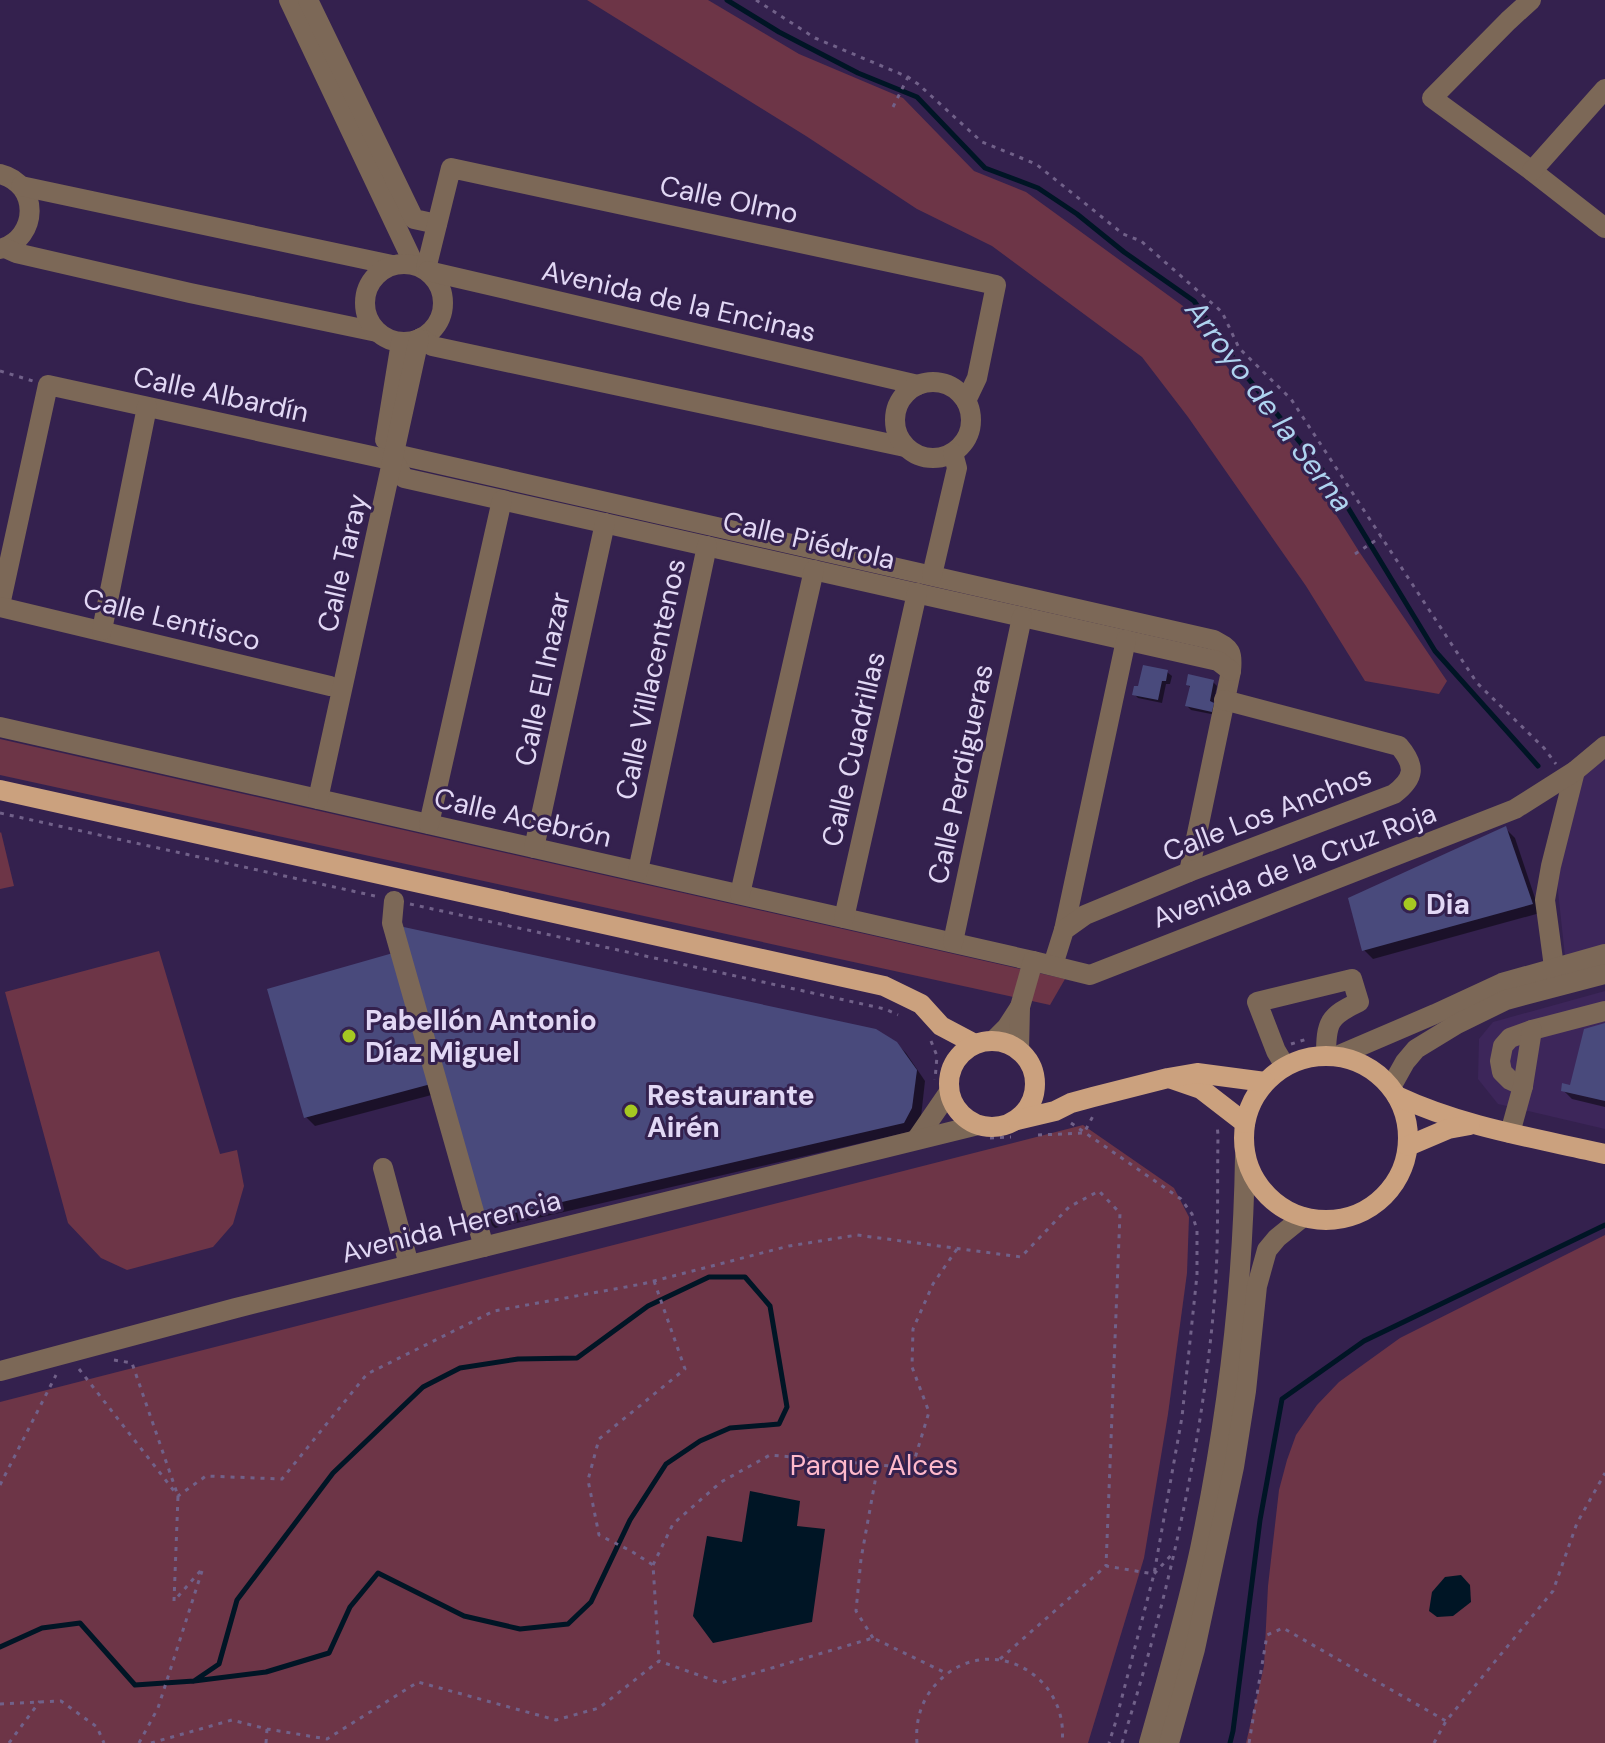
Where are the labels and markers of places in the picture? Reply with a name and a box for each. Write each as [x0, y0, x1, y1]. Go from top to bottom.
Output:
place label: Dia [1426, 886, 1470, 923]
marker: Dia [1401, 895, 1419, 913]
place label: Pabellón Antonio Díaz Miguel [365, 1002, 597, 1071]
marker: Pabellón Antonio Díaz Miguel [340, 1027, 358, 1045]
place label: Restaurante Airén [647, 1077, 815, 1146]
marker: Restaurante Airén [622, 1102, 640, 1120]

